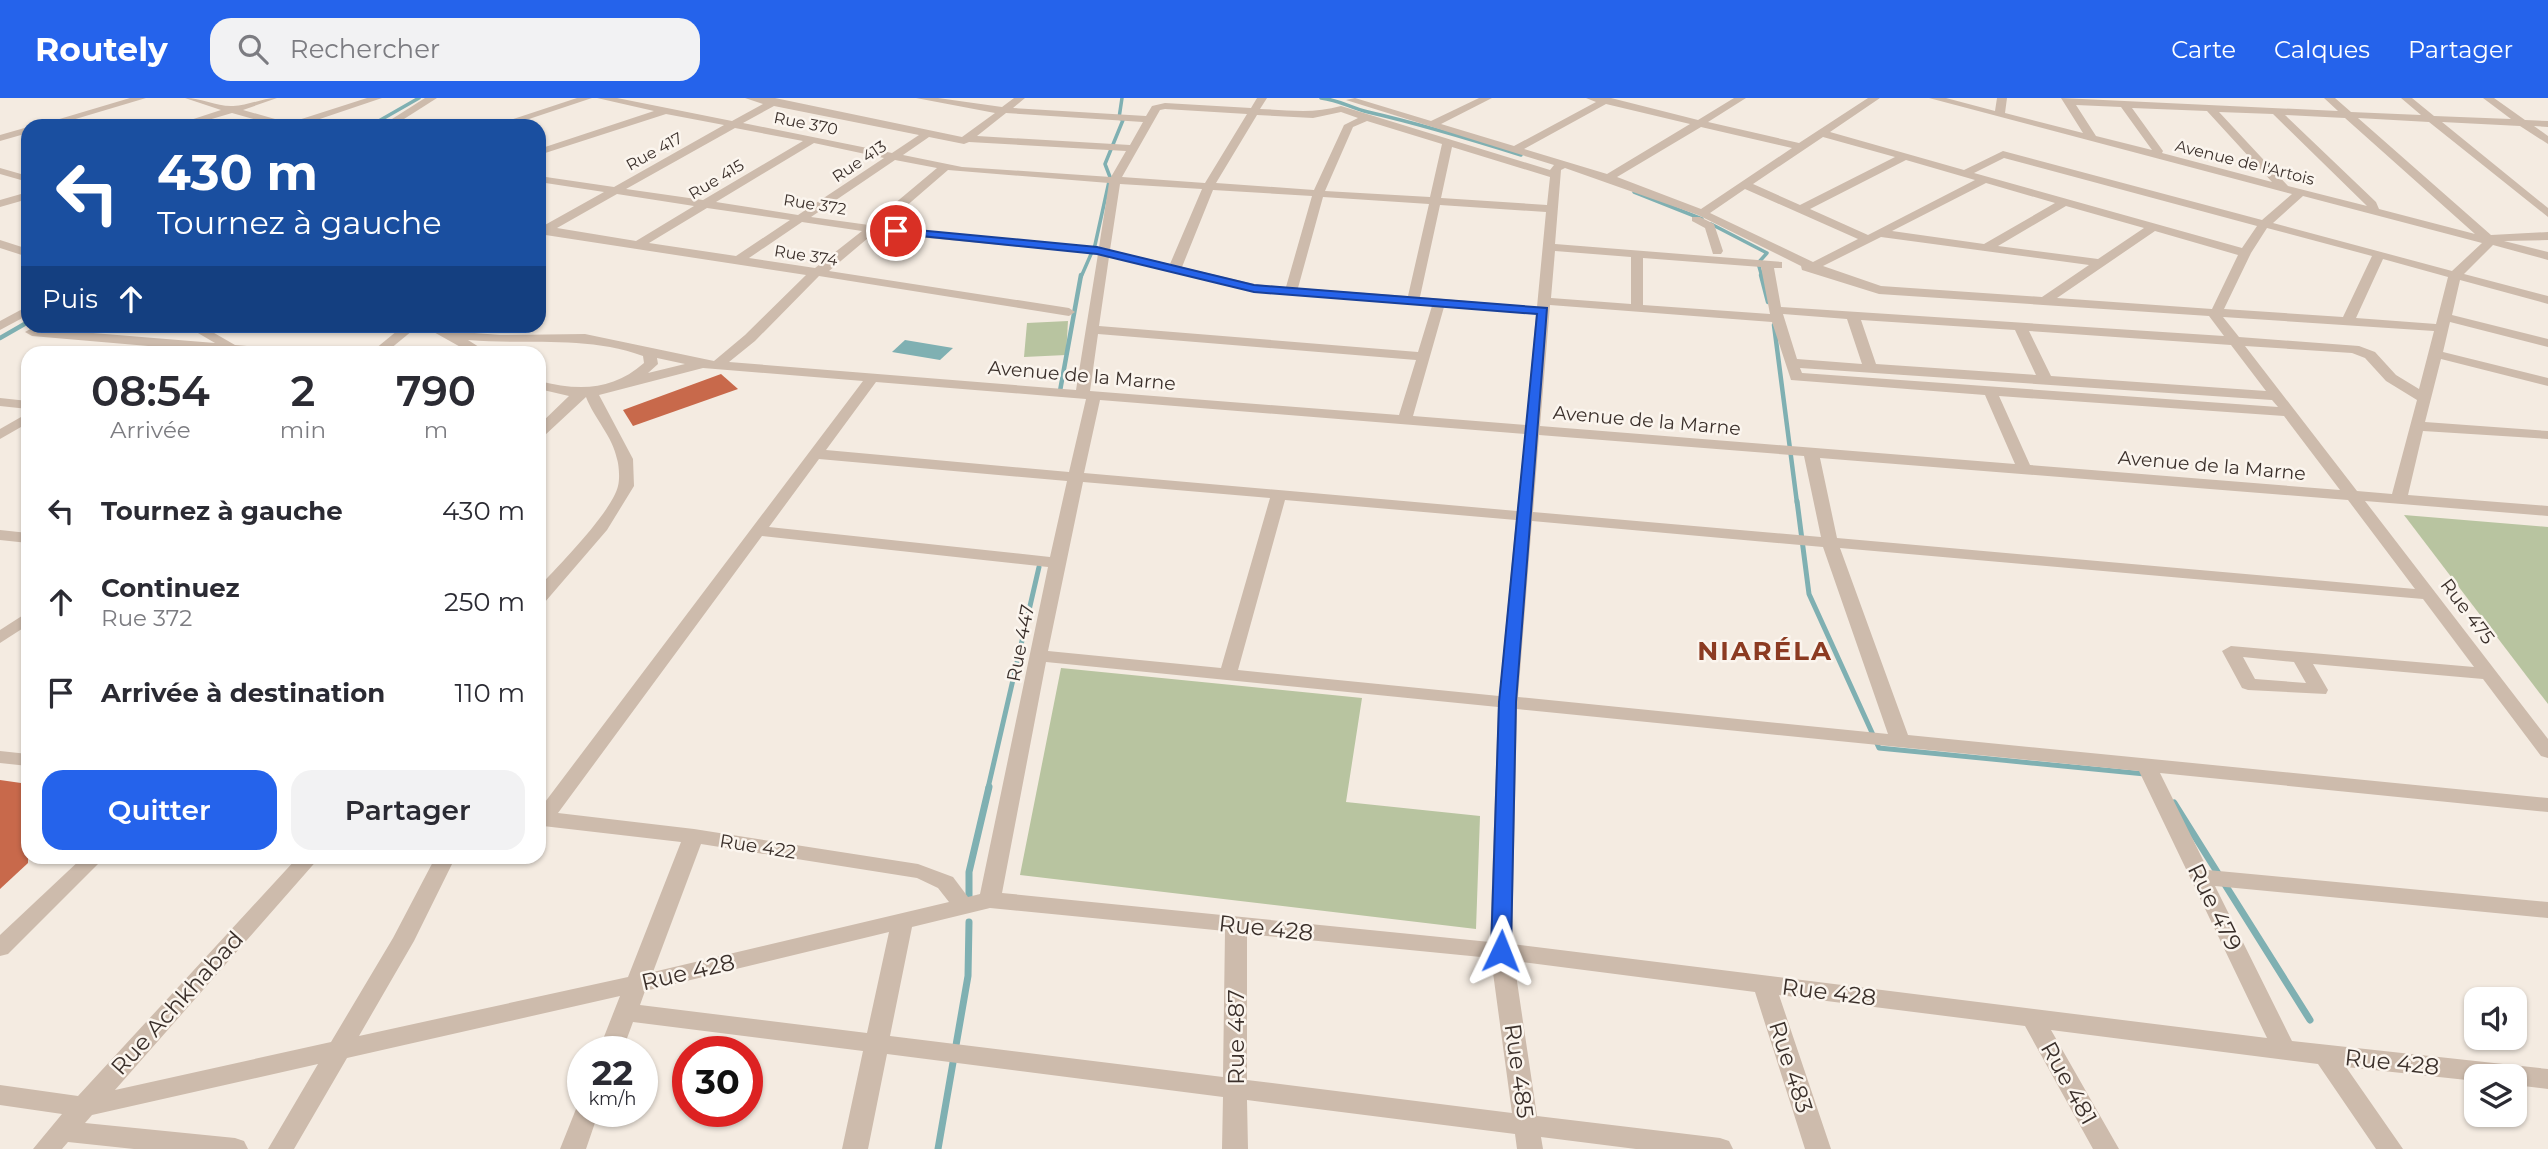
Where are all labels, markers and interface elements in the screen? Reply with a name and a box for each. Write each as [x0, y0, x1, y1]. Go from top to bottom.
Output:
search box [210, 18, 700, 81]
text: Routely [35, 29, 168, 69]
icon: search [234, 30, 272, 68]
text: Rechercher [290, 33, 440, 65]
text: Carte [2171, 35, 2236, 64]
text: Calques [2274, 35, 2370, 64]
text: Partager [2408, 35, 2513, 64]
street label: Rue 370 [772, 108, 839, 139]
street label: Rue 417 [623, 128, 686, 175]
street label: Rue 413 [829, 136, 890, 186]
street label: Avenue de l'Artois [2173, 136, 2317, 189]
text: 430 m [157, 143, 318, 202]
icon: left [42, 147, 133, 238]
street label: Rue 415 [685, 156, 747, 203]
street label: Rue 372 [782, 190, 848, 219]
pin [866, 201, 926, 261]
text: Tournez à gauche [157, 203, 442, 242]
icon: arrive [877, 212, 915, 250]
street label: Rue 374 [773, 241, 839, 270]
icon: ahead [112, 280, 150, 318]
text: Puis [42, 283, 98, 315]
street label: Avenue de la Marne [987, 356, 1177, 395]
text: 08:54 [91, 365, 210, 417]
text: 2 [291, 365, 315, 417]
text: 790 [396, 365, 476, 417]
street label: Avenue de la Marne [1552, 401, 1742, 440]
text: Arrivée [110, 416, 191, 444]
text: min [280, 416, 326, 444]
text: m [424, 416, 448, 444]
street label: Avenue de la Marne [2117, 446, 2307, 485]
icon: left [42, 492, 80, 530]
text: Tournez à gauche [101, 495, 343, 527]
text: 430 m [442, 495, 525, 527]
text: Continuez [101, 572, 240, 604]
street label: Rue 475 [2435, 574, 2500, 649]
icon: ahead [42, 583, 80, 621]
text: 250 m [444, 586, 525, 618]
street label: Rue 447 [1002, 602, 1039, 684]
text: Rue 372 [101, 604, 192, 632]
district label: NIARÉLA [1697, 635, 1833, 667]
icon: arrive [42, 674, 80, 712]
text: Arrivée à destination [101, 677, 385, 709]
text: 110 m [455, 677, 525, 709]
button: Quitter [42, 770, 277, 850]
button: Partager [291, 770, 525, 850]
street label: Rue 422 [718, 829, 798, 864]
street label: Rue 479 [2182, 859, 2248, 955]
street label: Rue 428 [1217, 909, 1315, 947]
position arrow [1464, 914, 1538, 988]
street label: Rue Achkhabad [105, 925, 249, 1081]
street label: Rue 428 [639, 948, 737, 996]
street label: Rue 428 [1780, 972, 1878, 1012]
map controls [2464, 987, 2527, 1127]
button: sound [2464, 987, 2527, 1050]
street label: Rue 487 [1222, 989, 1250, 1085]
street label: Rue 483 [1763, 1017, 1819, 1117]
street label: Rue 485 [1499, 1022, 1539, 1120]
speed limit sign: 30 [672, 1036, 763, 1127]
street label: Rue 481 [2035, 1037, 2103, 1129]
street label: Rue 428 [2343, 1043, 2441, 1081]
text: 22 [592, 1051, 633, 1094]
button: layers [2464, 1064, 2527, 1127]
text: km/h [588, 1088, 637, 1110]

